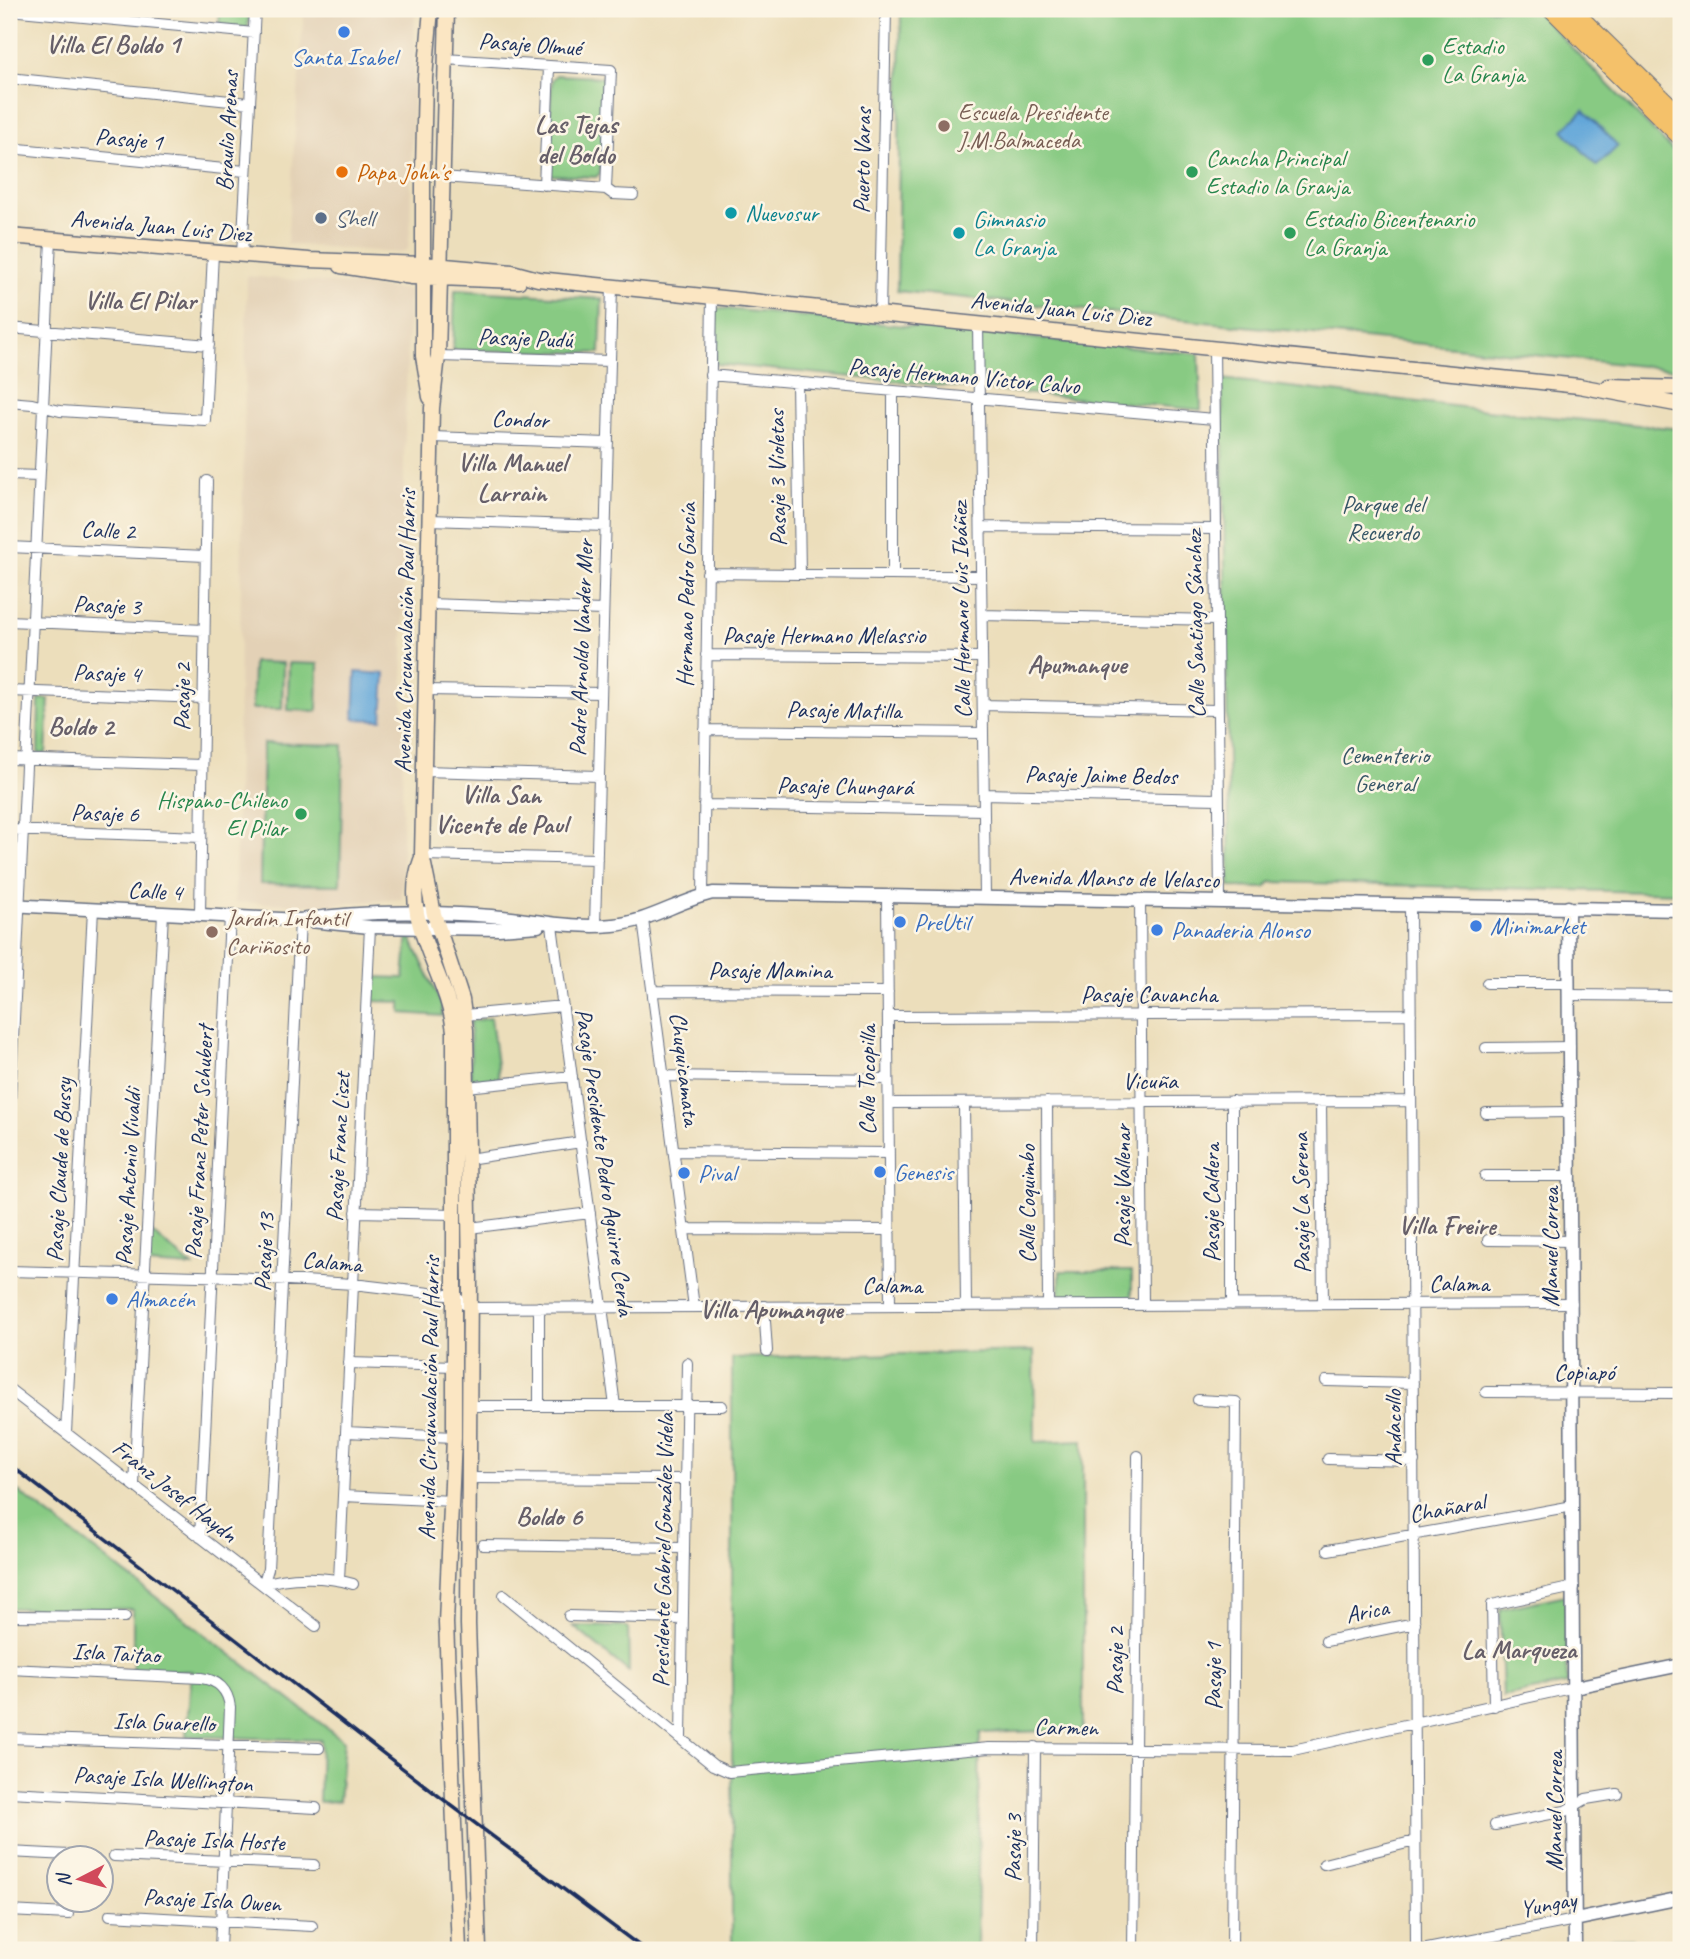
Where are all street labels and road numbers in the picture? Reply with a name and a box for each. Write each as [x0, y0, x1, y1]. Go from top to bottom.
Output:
street label: Pasaje Olmué [478, 25, 587, 63]
street label: Braulio Arenas [209, 68, 245, 192]
street label: Puerto Varas [846, 105, 878, 214]
street label: Pasaje 1 [94, 121, 165, 157]
street label: Avenida Juan Luis Diez [69, 203, 254, 249]
street label: Avenida Juan Luis Diez [969, 285, 1154, 334]
street label: Pasaje Pudú [477, 321, 575, 355]
street label: Pasaje Hermano Víctor Calvo [847, 351, 1082, 401]
street label: Condor [491, 403, 551, 435]
street label: Pasaje 3 Violetas [761, 408, 793, 547]
street label: Avenida Circunvalación Paul Harris [388, 487, 423, 773]
street label: Calle Hermano Luis Ibáñez [944, 499, 978, 719]
street label: Hermano Pedro García [669, 501, 703, 687]
street label: Calle 2 [80, 514, 138, 547]
street label: Calle Santiago Sánchez [1178, 527, 1212, 718]
street label: Padre Arnoldo Vander Mer [562, 537, 600, 757]
street label: Pasaje 3 [72, 588, 144, 622]
street label: Pasaje Hermano Melassio [722, 620, 927, 650]
street label: Pasaje 4 [73, 657, 144, 689]
street label: Pasaje 2 [166, 661, 198, 731]
street label: Pasaje Matilla [786, 694, 904, 726]
street label: Pasaje Jaime Bedos [1025, 759, 1179, 791]
street label: Pasaje Chungará [777, 770, 916, 802]
street label: Pasaje 6 [71, 797, 141, 829]
street label: Avenida Manso de Velasco [1009, 861, 1221, 895]
street label: Calle 4 [127, 875, 185, 908]
street label: Pasaje Mamina [708, 955, 834, 985]
street label: Pasaje Cavancha [1081, 979, 1219, 1009]
street label: Pasaje Presidente Pedro Aguirre Cerda [569, 1007, 642, 1319]
street label: Chuquicamata [663, 1011, 707, 1130]
street label: Pasaje Franz Peter Schubert [178, 1021, 220, 1259]
street label: Calle Tocopilla [852, 1023, 882, 1135]
street label: Vicuña [1123, 1066, 1179, 1096]
street label: Pasaje Franz Liszt [319, 1069, 357, 1222]
street label: Pasaje Claude de Bussy [39, 1076, 79, 1263]
street label: Pasaje Antonio Vivaldi [108, 1084, 148, 1266]
street label: Pasaje Vallenar [1107, 1122, 1137, 1248]
street label: Pasaje La Serena [1285, 1131, 1317, 1274]
street label: Pasaje Caldera [1196, 1142, 1226, 1262]
street label: Calle Coquimbo [1012, 1143, 1042, 1263]
street label: Manuel Correa [1535, 1185, 1565, 1307]
street label: Pasaje 13 [247, 1210, 281, 1292]
street label: Calama [301, 1244, 365, 1280]
street label: Avenida Circunvalación Paul Harris [412, 1254, 447, 1540]
street label: Calama [1429, 1268, 1491, 1298]
street label: Calama [862, 1270, 924, 1300]
street label: Copiapó [1554, 1357, 1618, 1387]
street label: Andacollo [1378, 1388, 1408, 1466]
street label: Presidente Gabriel González Videla [646, 1411, 680, 1688]
street label: Franz Josef Haydn [106, 1433, 244, 1549]
street label: Chañaral [1407, 1486, 1491, 1529]
street label: Arica [1343, 1592, 1392, 1630]
street label: Pasaje 2 [1099, 1625, 1131, 1695]
street label: Isla Taitao [71, 1636, 163, 1670]
street label: Pasaje 1 [1198, 1641, 1228, 1710]
street label: Isla Guarello [113, 1705, 218, 1739]
street label: Carmen [1034, 1711, 1099, 1743]
street label: Manuel Correa [1539, 1749, 1569, 1871]
street label: Pasaje Isla Wellington [73, 1759, 255, 1799]
street label: Pasaje 3 [997, 1812, 1029, 1882]
street label: Pasaje Isla Hoste [143, 1823, 287, 1858]
street label: Pasaje Isla Owen [142, 1881, 283, 1919]
street label: Yungay [1517, 1884, 1580, 1924]

